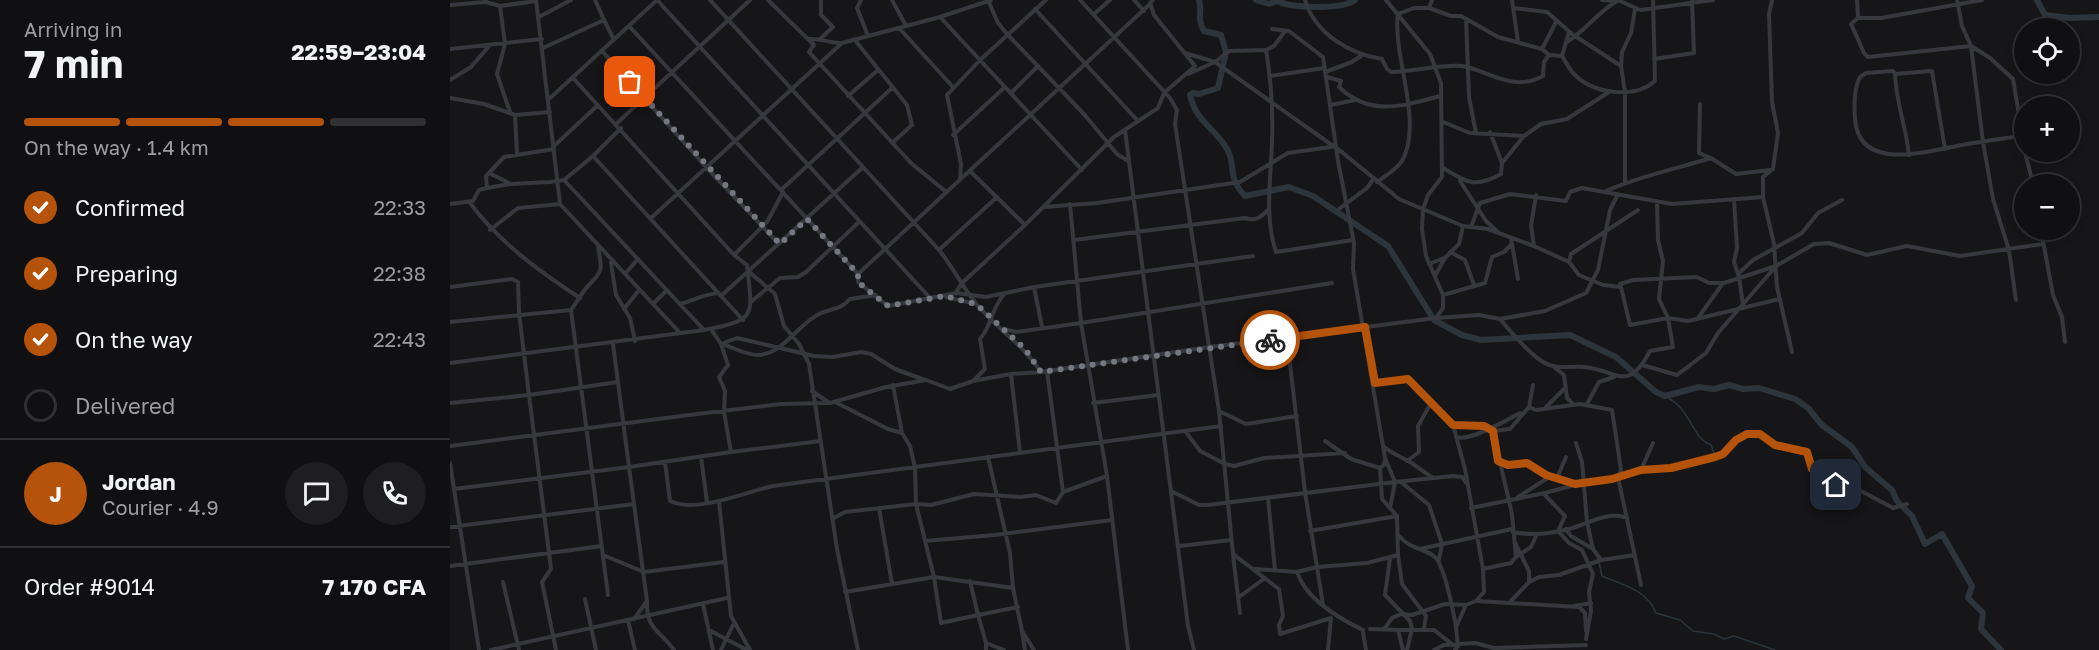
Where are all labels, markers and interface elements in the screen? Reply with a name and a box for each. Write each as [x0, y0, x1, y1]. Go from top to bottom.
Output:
text: Arriving in [24, 17, 122, 41]
map controls [2014, 18, 2080, 240]
button: locate [2014, 18, 2080, 84]
text: 22:59–23:04 [291, 38, 426, 65]
text: 7 min [24, 40, 123, 87]
pin [604, 56, 655, 107]
icon: bag [613, 65, 646, 98]
button: + [2014, 96, 2080, 162]
text: On the way · 1.4 km [24, 135, 209, 159]
button: − [2014, 174, 2080, 240]
icon: check [24, 191, 57, 224]
text: Confirmed [75, 194, 185, 221]
text: 22:33 [373, 195, 426, 219]
icon: check [24, 257, 57, 290]
text: Preparing [75, 260, 178, 287]
text: 22:38 [373, 261, 426, 285]
courier [1240, 310, 1300, 370]
icon: check [24, 323, 57, 356]
icon: bike [1254, 324, 1287, 357]
text: On the way [75, 326, 193, 353]
text: 22:43 [373, 327, 426, 351]
text: Delivered [75, 392, 175, 419]
pin [1810, 459, 1861, 510]
button: chat [285, 462, 348, 525]
button: phone [363, 462, 426, 525]
text: Jordan [102, 468, 176, 495]
icon: home [1819, 468, 1852, 501]
text: J [49, 480, 62, 507]
text: Courier · 4.9 [102, 495, 219, 519]
text: Order #9014 [24, 573, 155, 600]
text: 7 170 CFA [322, 573, 426, 600]

